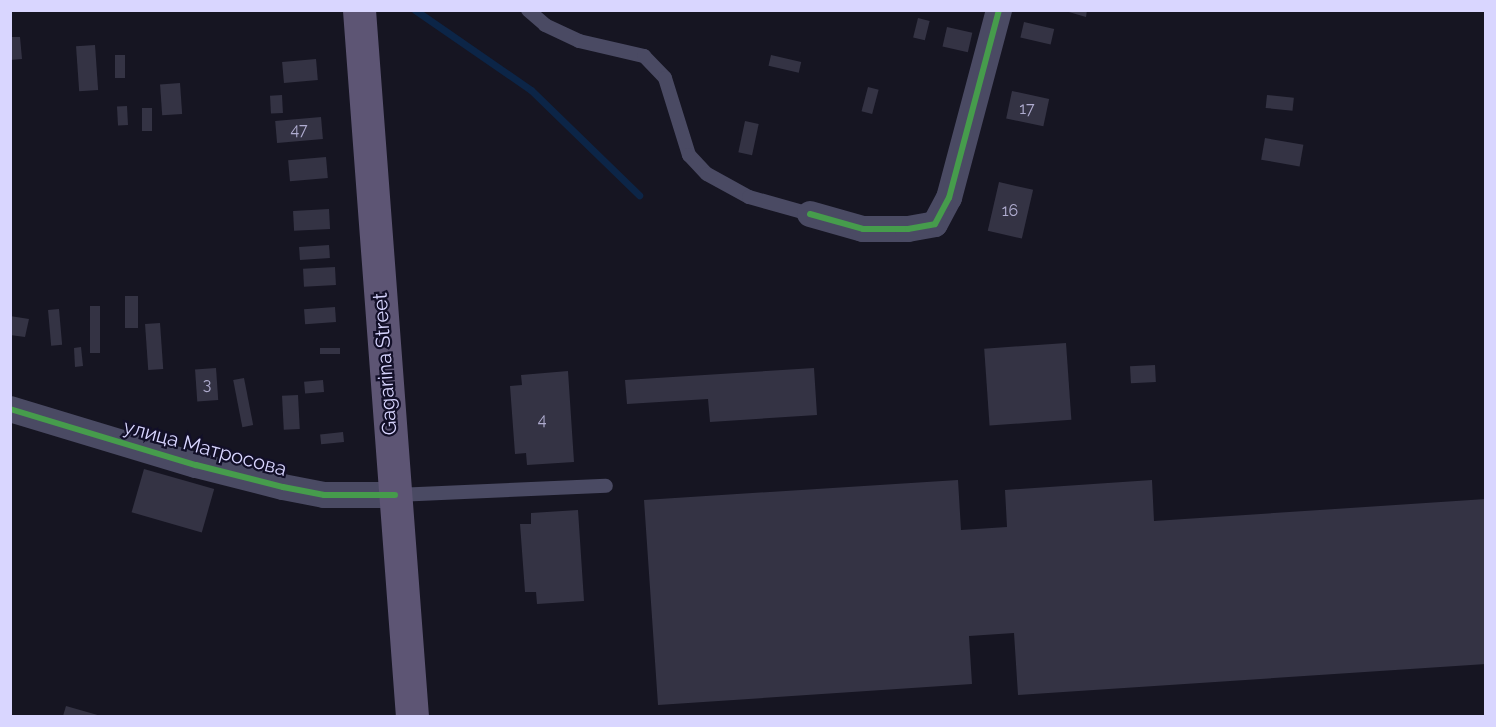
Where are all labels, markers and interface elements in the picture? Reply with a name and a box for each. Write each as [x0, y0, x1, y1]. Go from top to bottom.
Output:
house number: 17 [1019, 99, 1035, 119]
house number: 47 [290, 120, 308, 140]
house number: 16 [1002, 201, 1018, 221]
street label: Gagarina Street [368, 292, 402, 436]
house number: 3 [203, 375, 211, 395]
house number: 4 [538, 410, 546, 430]
street label: улица Матросова [121, 415, 289, 481]

